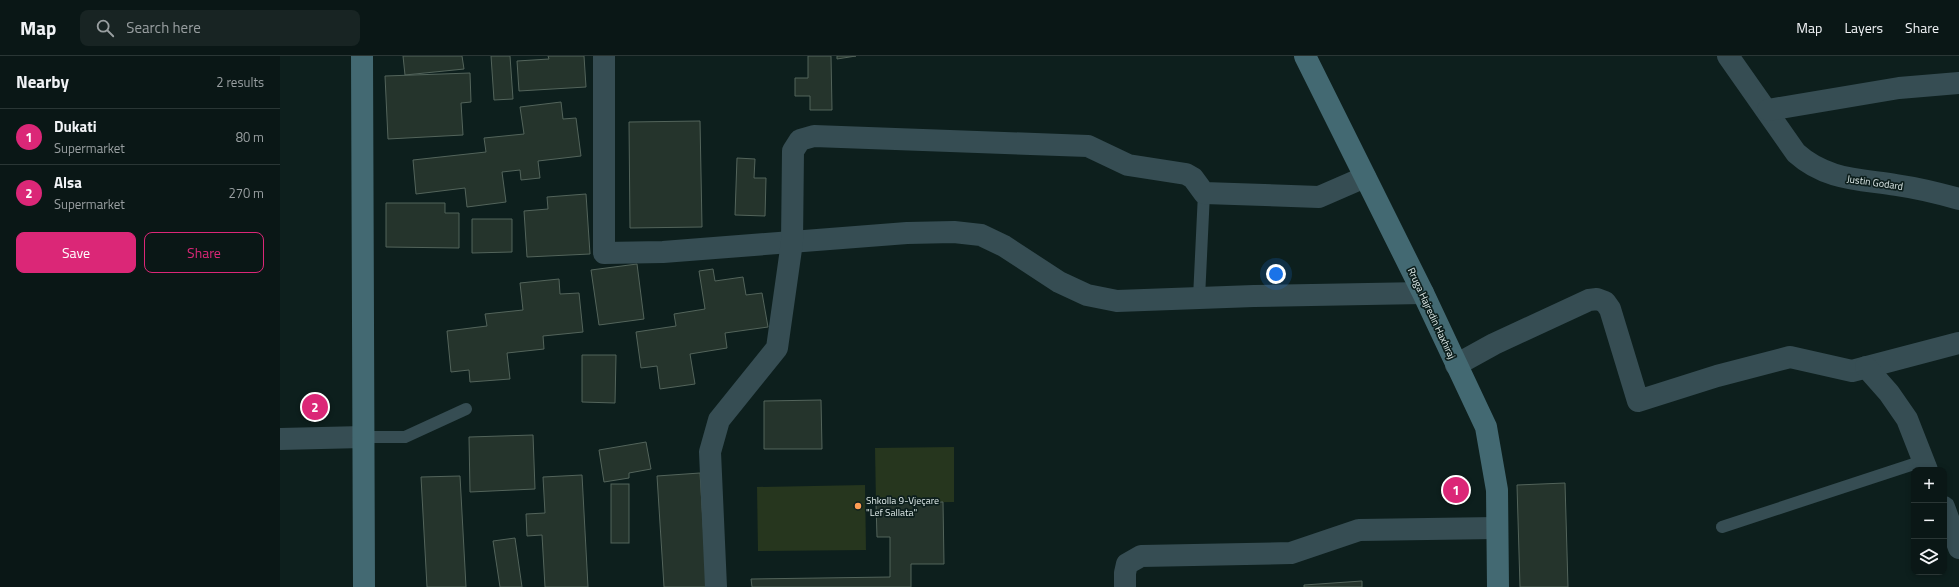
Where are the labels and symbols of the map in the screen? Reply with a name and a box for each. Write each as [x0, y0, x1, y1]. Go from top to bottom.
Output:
street label: Justin Godard [1846, 171, 1904, 194]
your location [1266, 264, 1286, 284]
street label: Rruga Hajredin Haxhiraj [1404, 265, 1459, 361]
pin: 2 [302, 392, 328, 422]
pin: 1 [1443, 475, 1469, 505]
place label: Shkolla 9-Vjeçare "Lef Sallata" [866, 493, 939, 520]
marker: Shkolla 9-Vjeçare "Lef Sallata" [853, 501, 863, 511]

